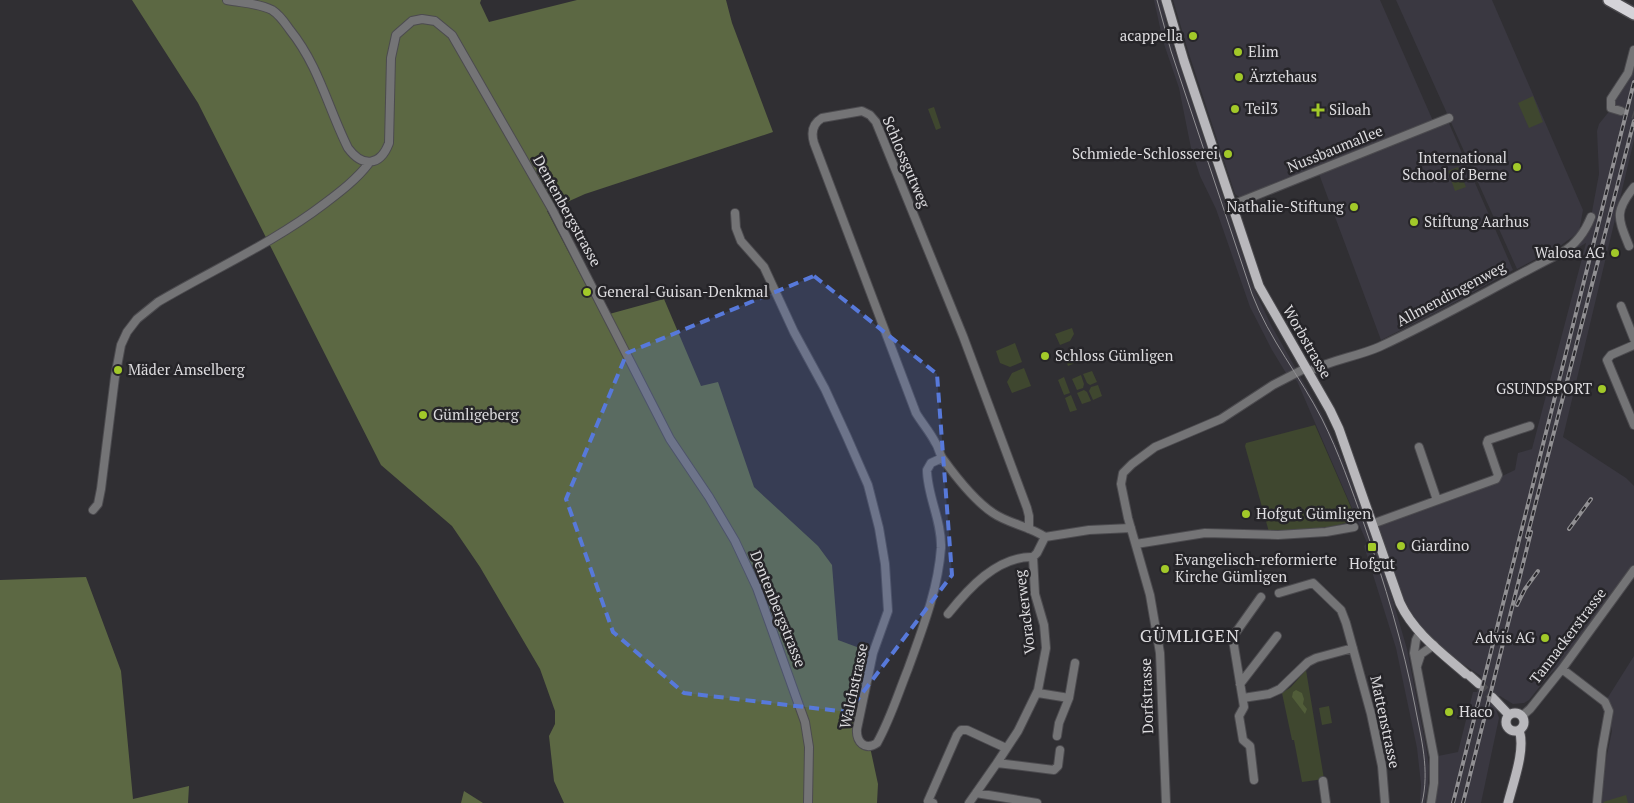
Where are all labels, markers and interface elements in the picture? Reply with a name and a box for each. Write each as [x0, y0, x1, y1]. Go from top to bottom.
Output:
place label: acappella [1120, 25, 1183, 45]
marker: acappella [1187, 30, 1199, 42]
place label: Elim [1248, 41, 1279, 61]
marker: Elim [1232, 46, 1244, 58]
place label: Ärztehaus [1249, 66, 1317, 86]
marker: Ärztehaus [1233, 71, 1245, 83]
place label: Teil3 [1245, 98, 1278, 118]
place label: Siloah [1329, 99, 1371, 119]
marker: Teil3 [1229, 103, 1241, 115]
marker: Siloah [1311, 103, 1325, 117]
street label: Schlossgutweg [879, 113, 936, 212]
street label: Nussbaumallee [1284, 120, 1385, 176]
place label: Schmiede-Schlosserei [1072, 143, 1218, 163]
place label: International School of Berne [1402, 147, 1507, 184]
marker: Schmiede-Schlosserei [1222, 148, 1234, 160]
street label: Dentenbergstrasse [529, 151, 607, 270]
marker: International School of Berne [1511, 161, 1523, 173]
place label: Nathalie-Stiftung [1226, 196, 1345, 216]
marker: Nathalie-Stiftung [1348, 201, 1360, 213]
place label: Stiftung Aarhus [1424, 211, 1529, 231]
marker: Stiftung Aarhus [1408, 216, 1420, 228]
place label: Walosa AG [1534, 242, 1606, 262]
marker: Walosa AG [1609, 247, 1621, 259]
street label: Allmendingenweg [1392, 255, 1510, 330]
place label: General-Guisan-Denkmal [597, 281, 768, 301]
marker: General-Guisan-Denkmal [581, 286, 593, 298]
street label: Worbstrasse [1279, 301, 1337, 382]
place label: Schloss Gümligen [1055, 345, 1174, 365]
marker: Schloss Gümligen [1039, 350, 1051, 362]
place label: Mäder Amselberg [128, 359, 246, 379]
marker: Mäder Amselberg [112, 364, 124, 376]
place label: GSUNDSPORT [1496, 378, 1592, 398]
marker: GSUNDSPORT [1596, 383, 1608, 395]
place label: Gümligeberg [433, 404, 520, 424]
marker: Gümligeberg [417, 409, 429, 421]
place label: Hofgut Gümligen [1256, 503, 1371, 523]
marker: Hofgut Gümligen [1240, 508, 1252, 520]
place label: Giardino [1411, 535, 1469, 555]
marker: Giardino [1395, 540, 1407, 552]
marker: Hofgut [1366, 541, 1378, 553]
street label: Dentenbergstrasse [746, 547, 812, 670]
place label: Evangelisch-reformierte Kirche Gümligen [1175, 549, 1337, 586]
place label: Hofgut [1349, 553, 1396, 573]
marker: Evangelisch-reformierte Kirche Gümligen [1159, 563, 1171, 575]
street label: Vorackerweg [1009, 568, 1039, 655]
street label: Tannackerstrasse [1524, 583, 1610, 688]
district label: GÜMLIGEN [1140, 623, 1240, 647]
place label: Advis AG [1475, 627, 1536, 647]
marker: Advis AG [1539, 632, 1551, 644]
street label: Walchstrasse [834, 641, 872, 730]
street label: Dorfstrasse [1135, 658, 1157, 734]
street label: Mattenstrasse [1366, 674, 1406, 770]
place label: Haco [1459, 701, 1493, 721]
marker: Haco [1443, 706, 1455, 718]

